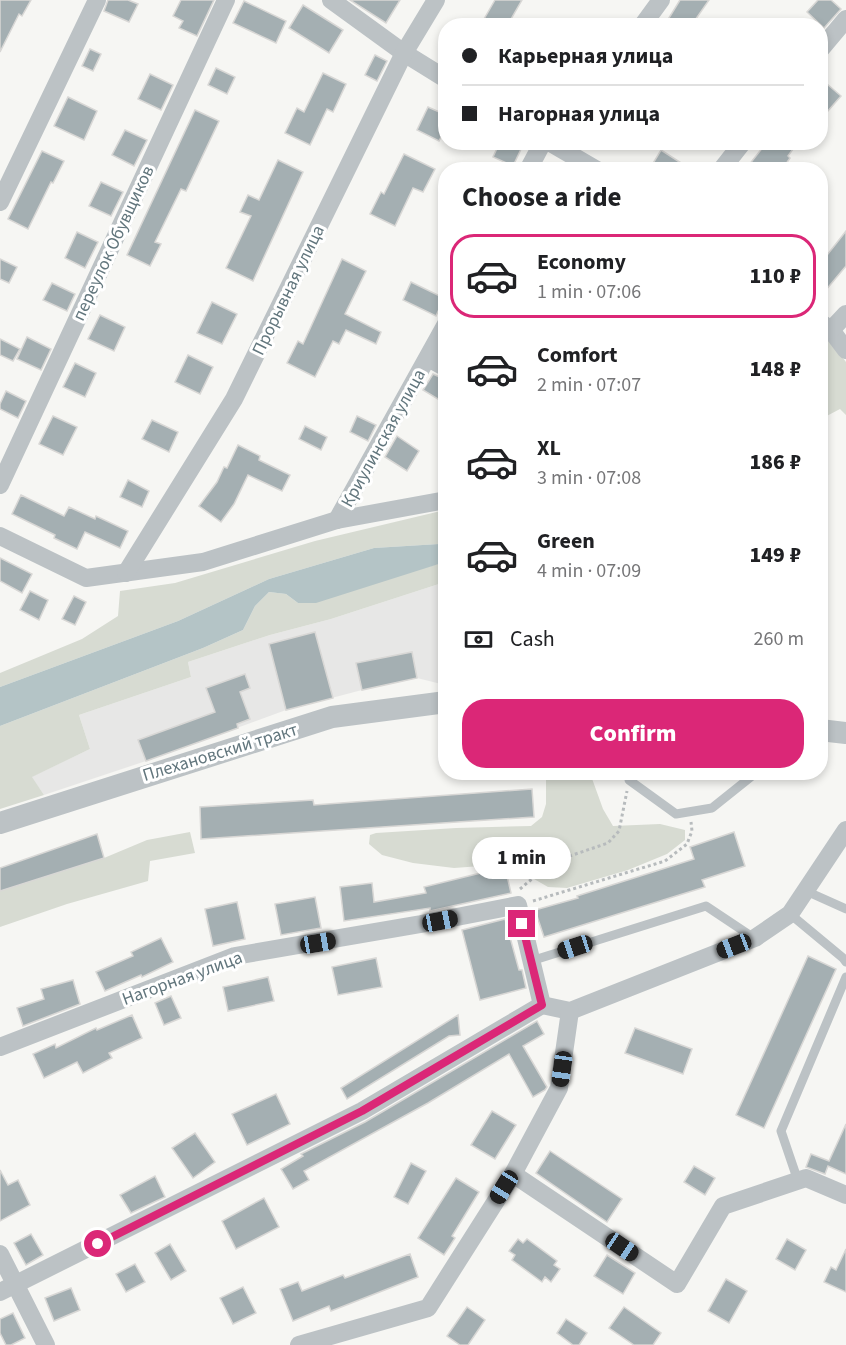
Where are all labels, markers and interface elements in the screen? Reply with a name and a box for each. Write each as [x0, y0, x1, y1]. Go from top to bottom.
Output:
text: Карьерная улица [498, 40, 673, 72]
text: Нагорная улица [498, 98, 660, 130]
street label: переулок Обувщиков [67, 162, 160, 325]
text: Choose a ride [462, 178, 622, 217]
street label: Прорывная улица [246, 221, 331, 359]
text: Economy [537, 246, 626, 278]
icon: car [465, 249, 519, 303]
text: 110 ₽ [750, 260, 801, 292]
text: 1 min · 07:06 [537, 278, 641, 306]
text: Comfort [537, 339, 618, 371]
icon: car [465, 342, 519, 396]
text: 148 ₽ [750, 353, 801, 385]
street label: Криулинская улица [335, 365, 432, 512]
text: 2 min · 07:07 [537, 371, 641, 399]
text: XL [537, 432, 561, 464]
icon: car [465, 435, 519, 489]
text: 186 ₽ [750, 446, 801, 478]
text: 3 min · 07:08 [537, 464, 641, 492]
text: Green [537, 525, 595, 557]
icon: car [465, 528, 519, 582]
text: 149 ₽ [750, 539, 801, 571]
text: 4 min · 07:09 [537, 557, 641, 585]
icon: cash [462, 623, 495, 656]
text: Cash [510, 623, 555, 655]
text: 260 m [754, 625, 804, 653]
button: Confirm [462, 699, 804, 768]
street label: Плехановский тракт [140, 717, 301, 788]
callout: 1 min [472, 837, 572, 879]
text: 1 min [497, 844, 546, 872]
car [421, 909, 459, 933]
route end [508, 910, 535, 937]
car [299, 931, 337, 955]
car [714, 931, 754, 961]
car [555, 933, 595, 961]
street label: Нагорная улица [118, 945, 246, 1012]
car [551, 1050, 573, 1088]
car [487, 1167, 521, 1207]
car [602, 1229, 642, 1265]
route start [84, 1230, 111, 1257]

